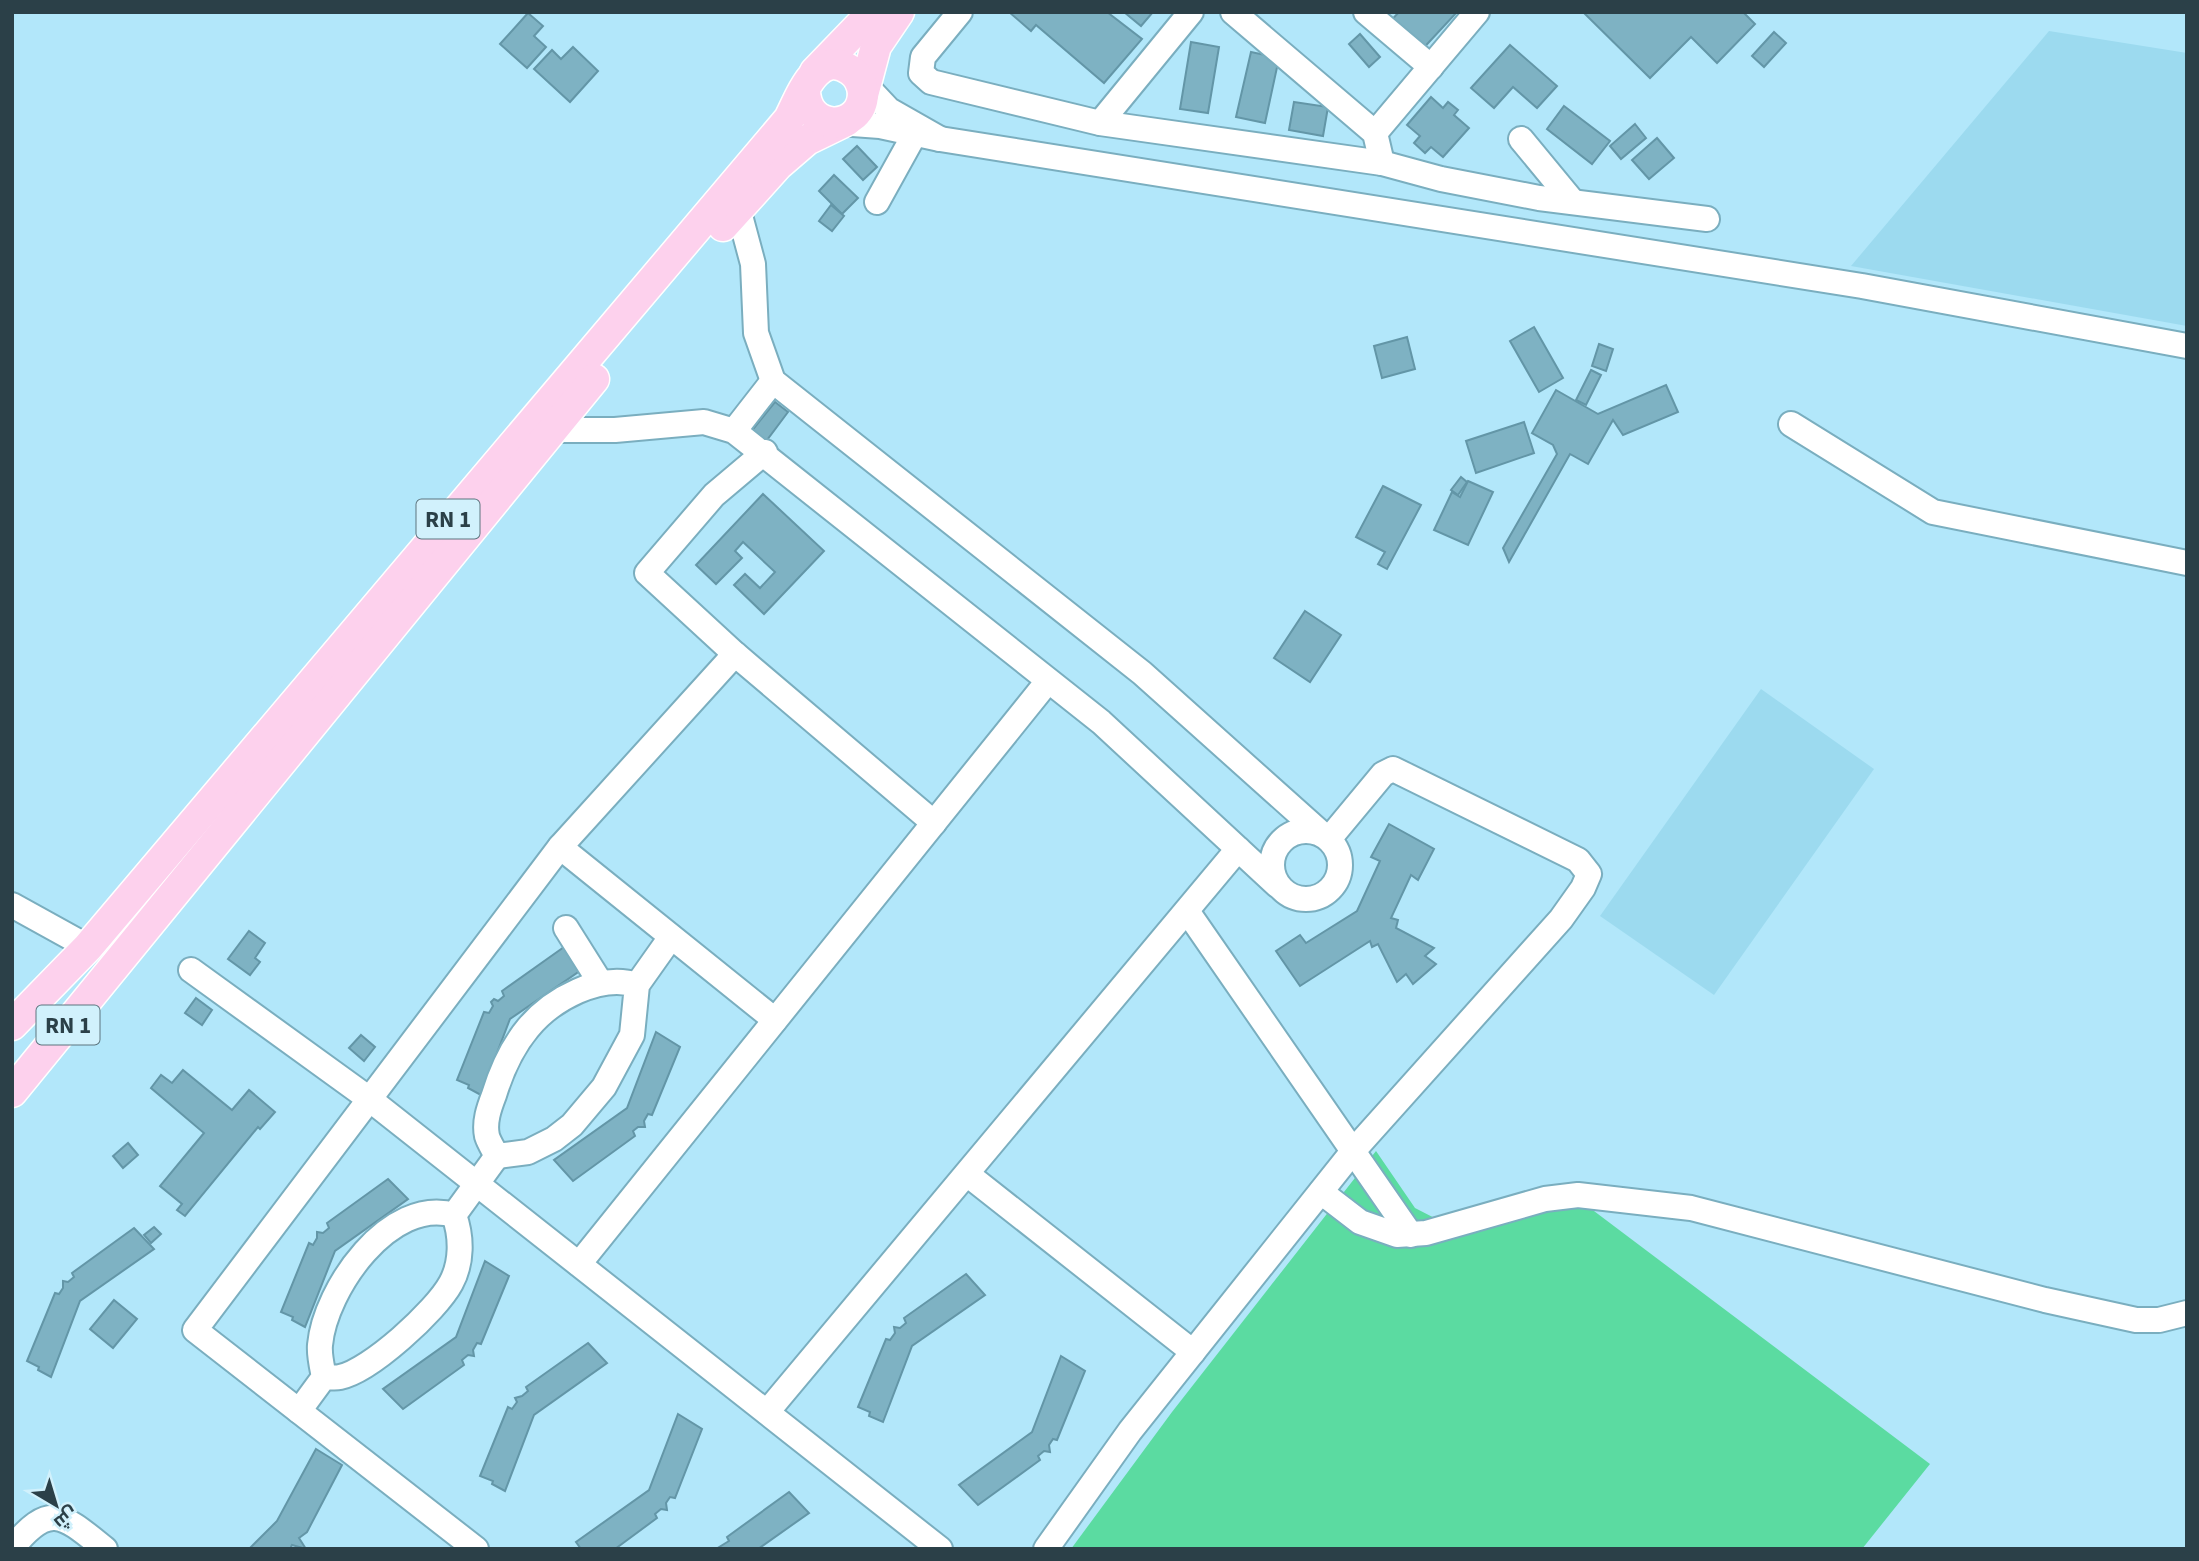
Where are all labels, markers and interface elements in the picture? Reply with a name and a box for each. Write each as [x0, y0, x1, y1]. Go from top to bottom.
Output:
road number: RN 1 [416, 499, 480, 538]
road number: RN 1 [36, 1006, 100, 1044]
north arrow [21, 1470, 91, 1540]
text: ش [48, 1499, 83, 1535]

